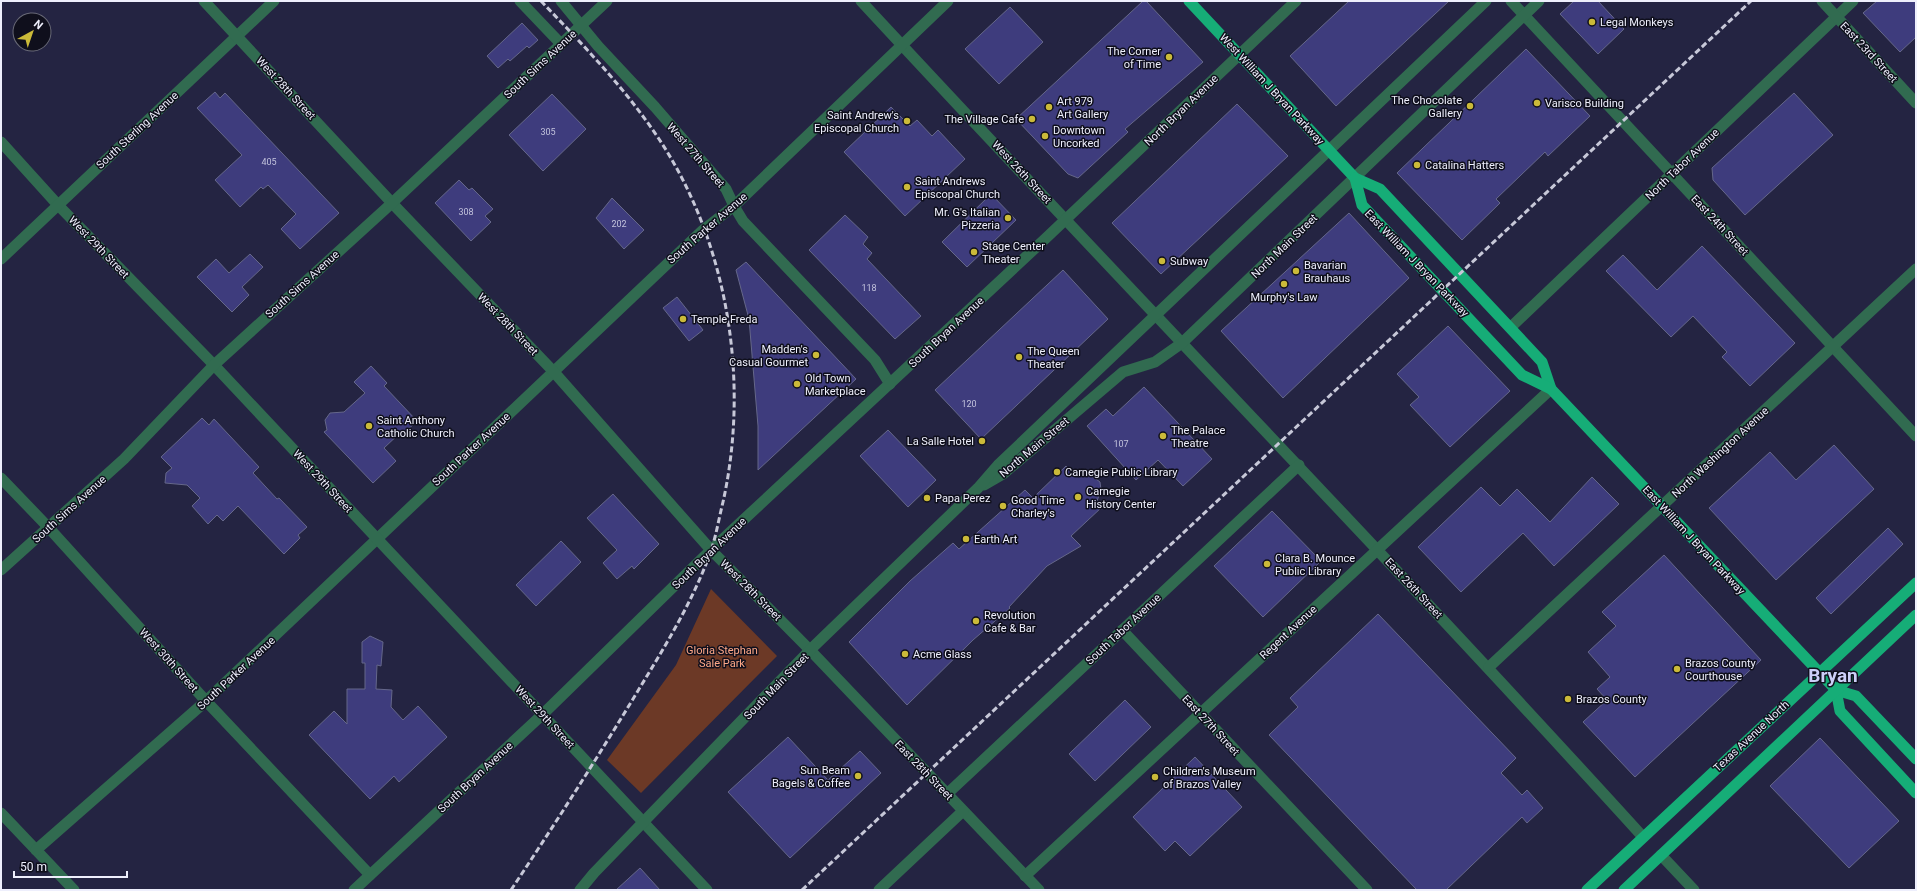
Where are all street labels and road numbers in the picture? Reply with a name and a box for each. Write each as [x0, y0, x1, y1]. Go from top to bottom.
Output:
street label: East 23rd Street [1837, 19, 1900, 86]
street label: South Sims Avenue [501, 27, 579, 101]
street label: West William J Bryan Parkway [1217, 31, 1327, 148]
street label: West 28th Street [253, 54, 318, 123]
street label: North Bryan Avenue [1142, 72, 1221, 149]
street label: South Sterling Avenue [94, 89, 181, 172]
street label: West 27th Street [664, 120, 727, 191]
street label: North Tabor Avenue [1643, 126, 1722, 203]
street label: West 26th Street [989, 138, 1054, 207]
street label: South Parker Avenue [665, 190, 750, 267]
street label: East 24th Street [1688, 192, 1751, 259]
street label: East William J Bryan Parkway [1362, 207, 1472, 320]
street label: North Main Street [1249, 211, 1320, 281]
street label: West 29th Street [66, 214, 132, 281]
street label: South Sims Avenue [263, 248, 342, 321]
street label: West 28th Street [475, 291, 541, 358]
street label: South Bryan Avenue [906, 294, 987, 370]
street label: North Washington Avenue [1669, 404, 1771, 501]
street label: South Parker Avenue [430, 410, 513, 489]
street label: North Main Street [997, 414, 1072, 480]
street label: West 29th Street [290, 447, 355, 516]
street label: South Sims Avenue [30, 473, 109, 546]
street label: East William J Bryan Parkway [1640, 483, 1748, 598]
street label: South Bryan Avenue [670, 515, 749, 592]
street label: East 26th Street [1382, 555, 1445, 622]
street label: West 28th Street [717, 557, 784, 624]
street label: South Tabor Avenue [1083, 591, 1164, 667]
street label: Regent Avenue [1257, 603, 1320, 662]
street label: West 30th Street [137, 626, 201, 695]
street label: South Parker Avenue [195, 634, 278, 713]
street label: South Main Street [741, 650, 812, 722]
street label: West 29th Street [512, 683, 577, 752]
street label: East 27th Street [1179, 692, 1242, 759]
street label: Texas Avenue North [1711, 698, 1792, 775]
street label: East 28th Street [892, 738, 956, 803]
street label: South Bryan Avenue [435, 739, 516, 815]

